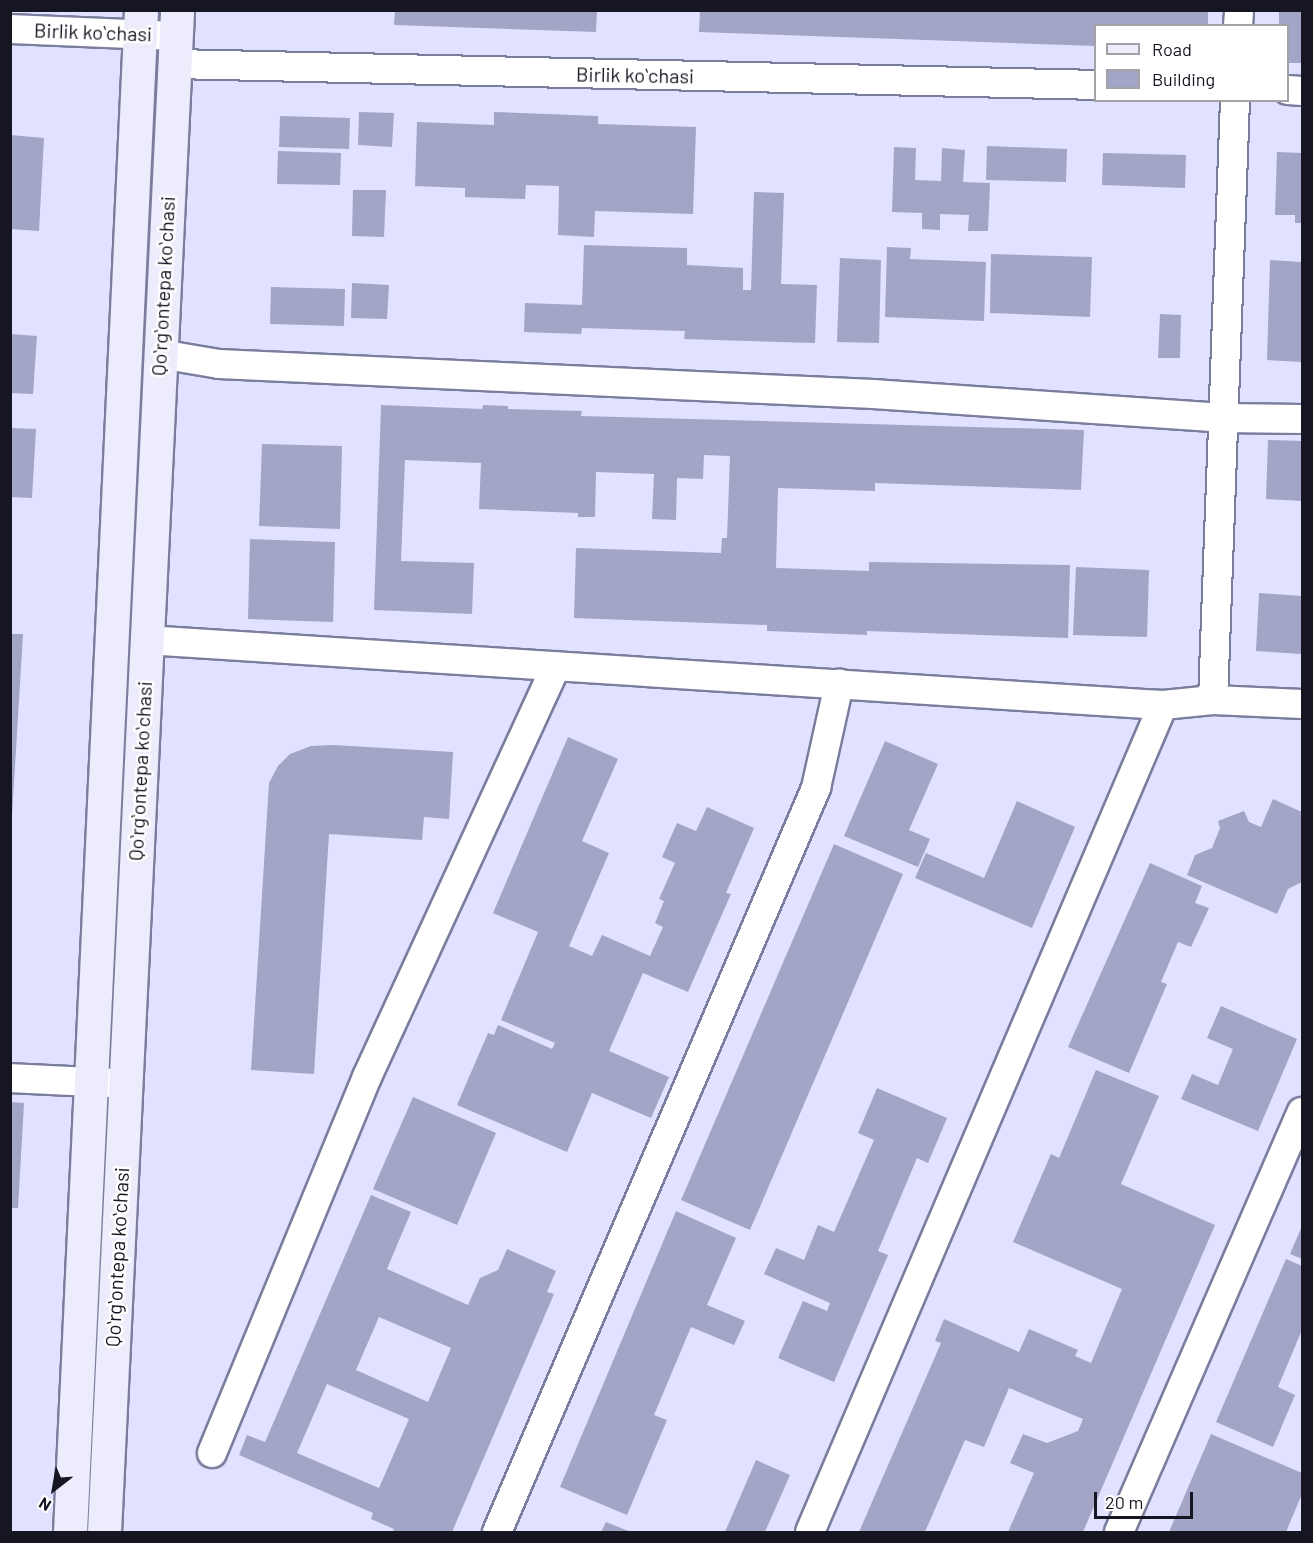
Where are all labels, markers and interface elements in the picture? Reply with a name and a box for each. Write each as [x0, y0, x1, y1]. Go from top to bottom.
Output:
street label: Birlik koʻchasi [34, 18, 152, 46]
legend [1094, 24, 1289, 102]
text: Road [1152, 38, 1192, 60]
street label: Birlik koʻchasi [576, 62, 694, 88]
text: Building [1152, 68, 1215, 90]
street label: Qoʻrgʻontepa koʻchasi [146, 196, 180, 376]
street label: Qoʻrgʻontepa koʻchasi [123, 681, 157, 861]
street label: Qoʻrgʻontepa koʻchasi [100, 1167, 134, 1347]
north arrow [24, 1459, 84, 1519]
scale bar [1097, 1480, 1196, 1518]
text: 20 m [1105, 1491, 1143, 1513]
text: N [35, 1494, 54, 1516]

